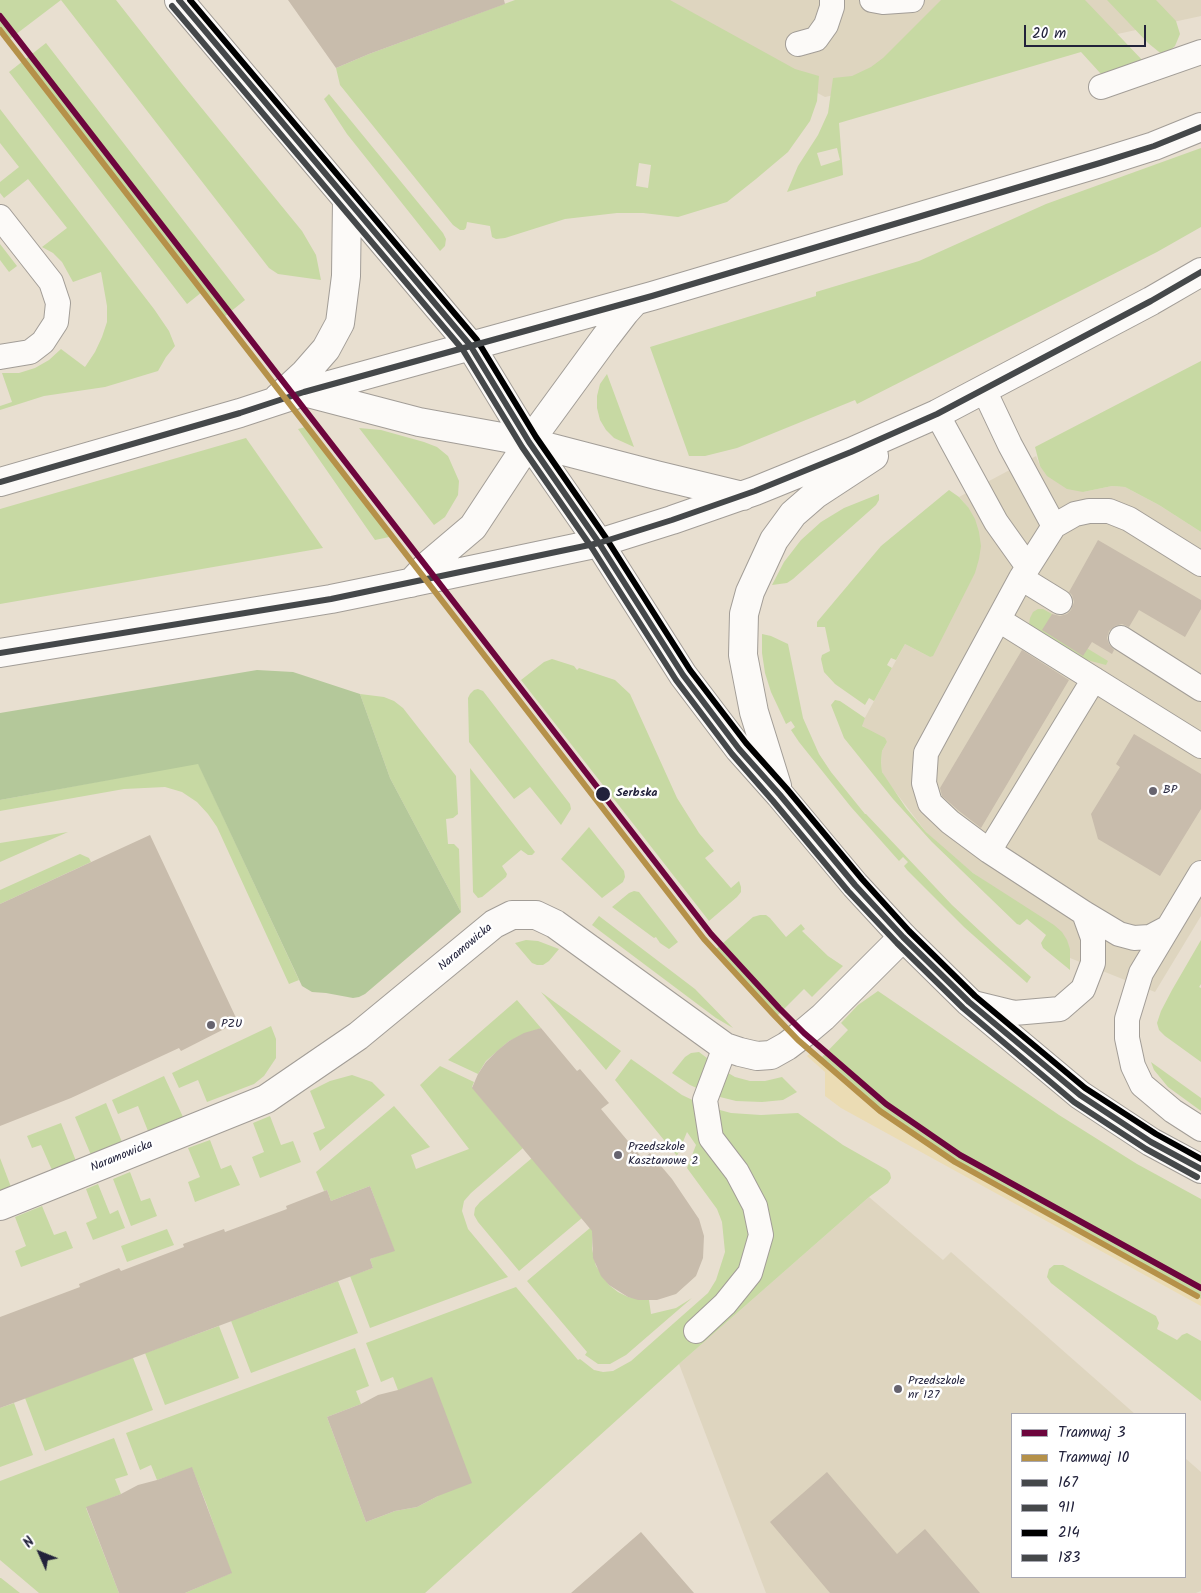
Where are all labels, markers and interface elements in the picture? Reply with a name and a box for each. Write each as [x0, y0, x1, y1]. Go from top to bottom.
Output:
scale bar [1026, 15, 1148, 47]
text: 20 m [1032, 22, 1066, 46]
place label: BP [1163, 784, 1177, 798]
marker: Serbska [594, 785, 612, 803]
marker: BP [1147, 785, 1159, 797]
place label: Serbska [616, 787, 657, 801]
street label: Naramowicka [436, 921, 496, 975]
place label: PZU [221, 1018, 242, 1032]
marker: PZU [205, 1019, 217, 1031]
street label: Naramowicka [89, 1138, 155, 1176]
place label: Przedszkole Kasztanowe 2 [628, 1141, 698, 1169]
marker: Przedszkole Kasztanowe 2 [612, 1149, 624, 1161]
place label: Przedszkole nr 127 [908, 1375, 965, 1403]
marker: Przedszkole nr 127 [892, 1383, 904, 1395]
legend [1011, 1413, 1186, 1578]
text: Tramwaj 3 [1058, 1421, 1126, 1445]
text: Tramwaj 10 [1058, 1446, 1129, 1470]
text: 167 [1058, 1471, 1078, 1495]
text: 911 [1058, 1496, 1075, 1520]
text: 214 [1058, 1521, 1080, 1545]
north arrow [15, 1528, 65, 1578]
text: N [18, 1532, 40, 1553]
text: 183 [1058, 1546, 1080, 1570]

